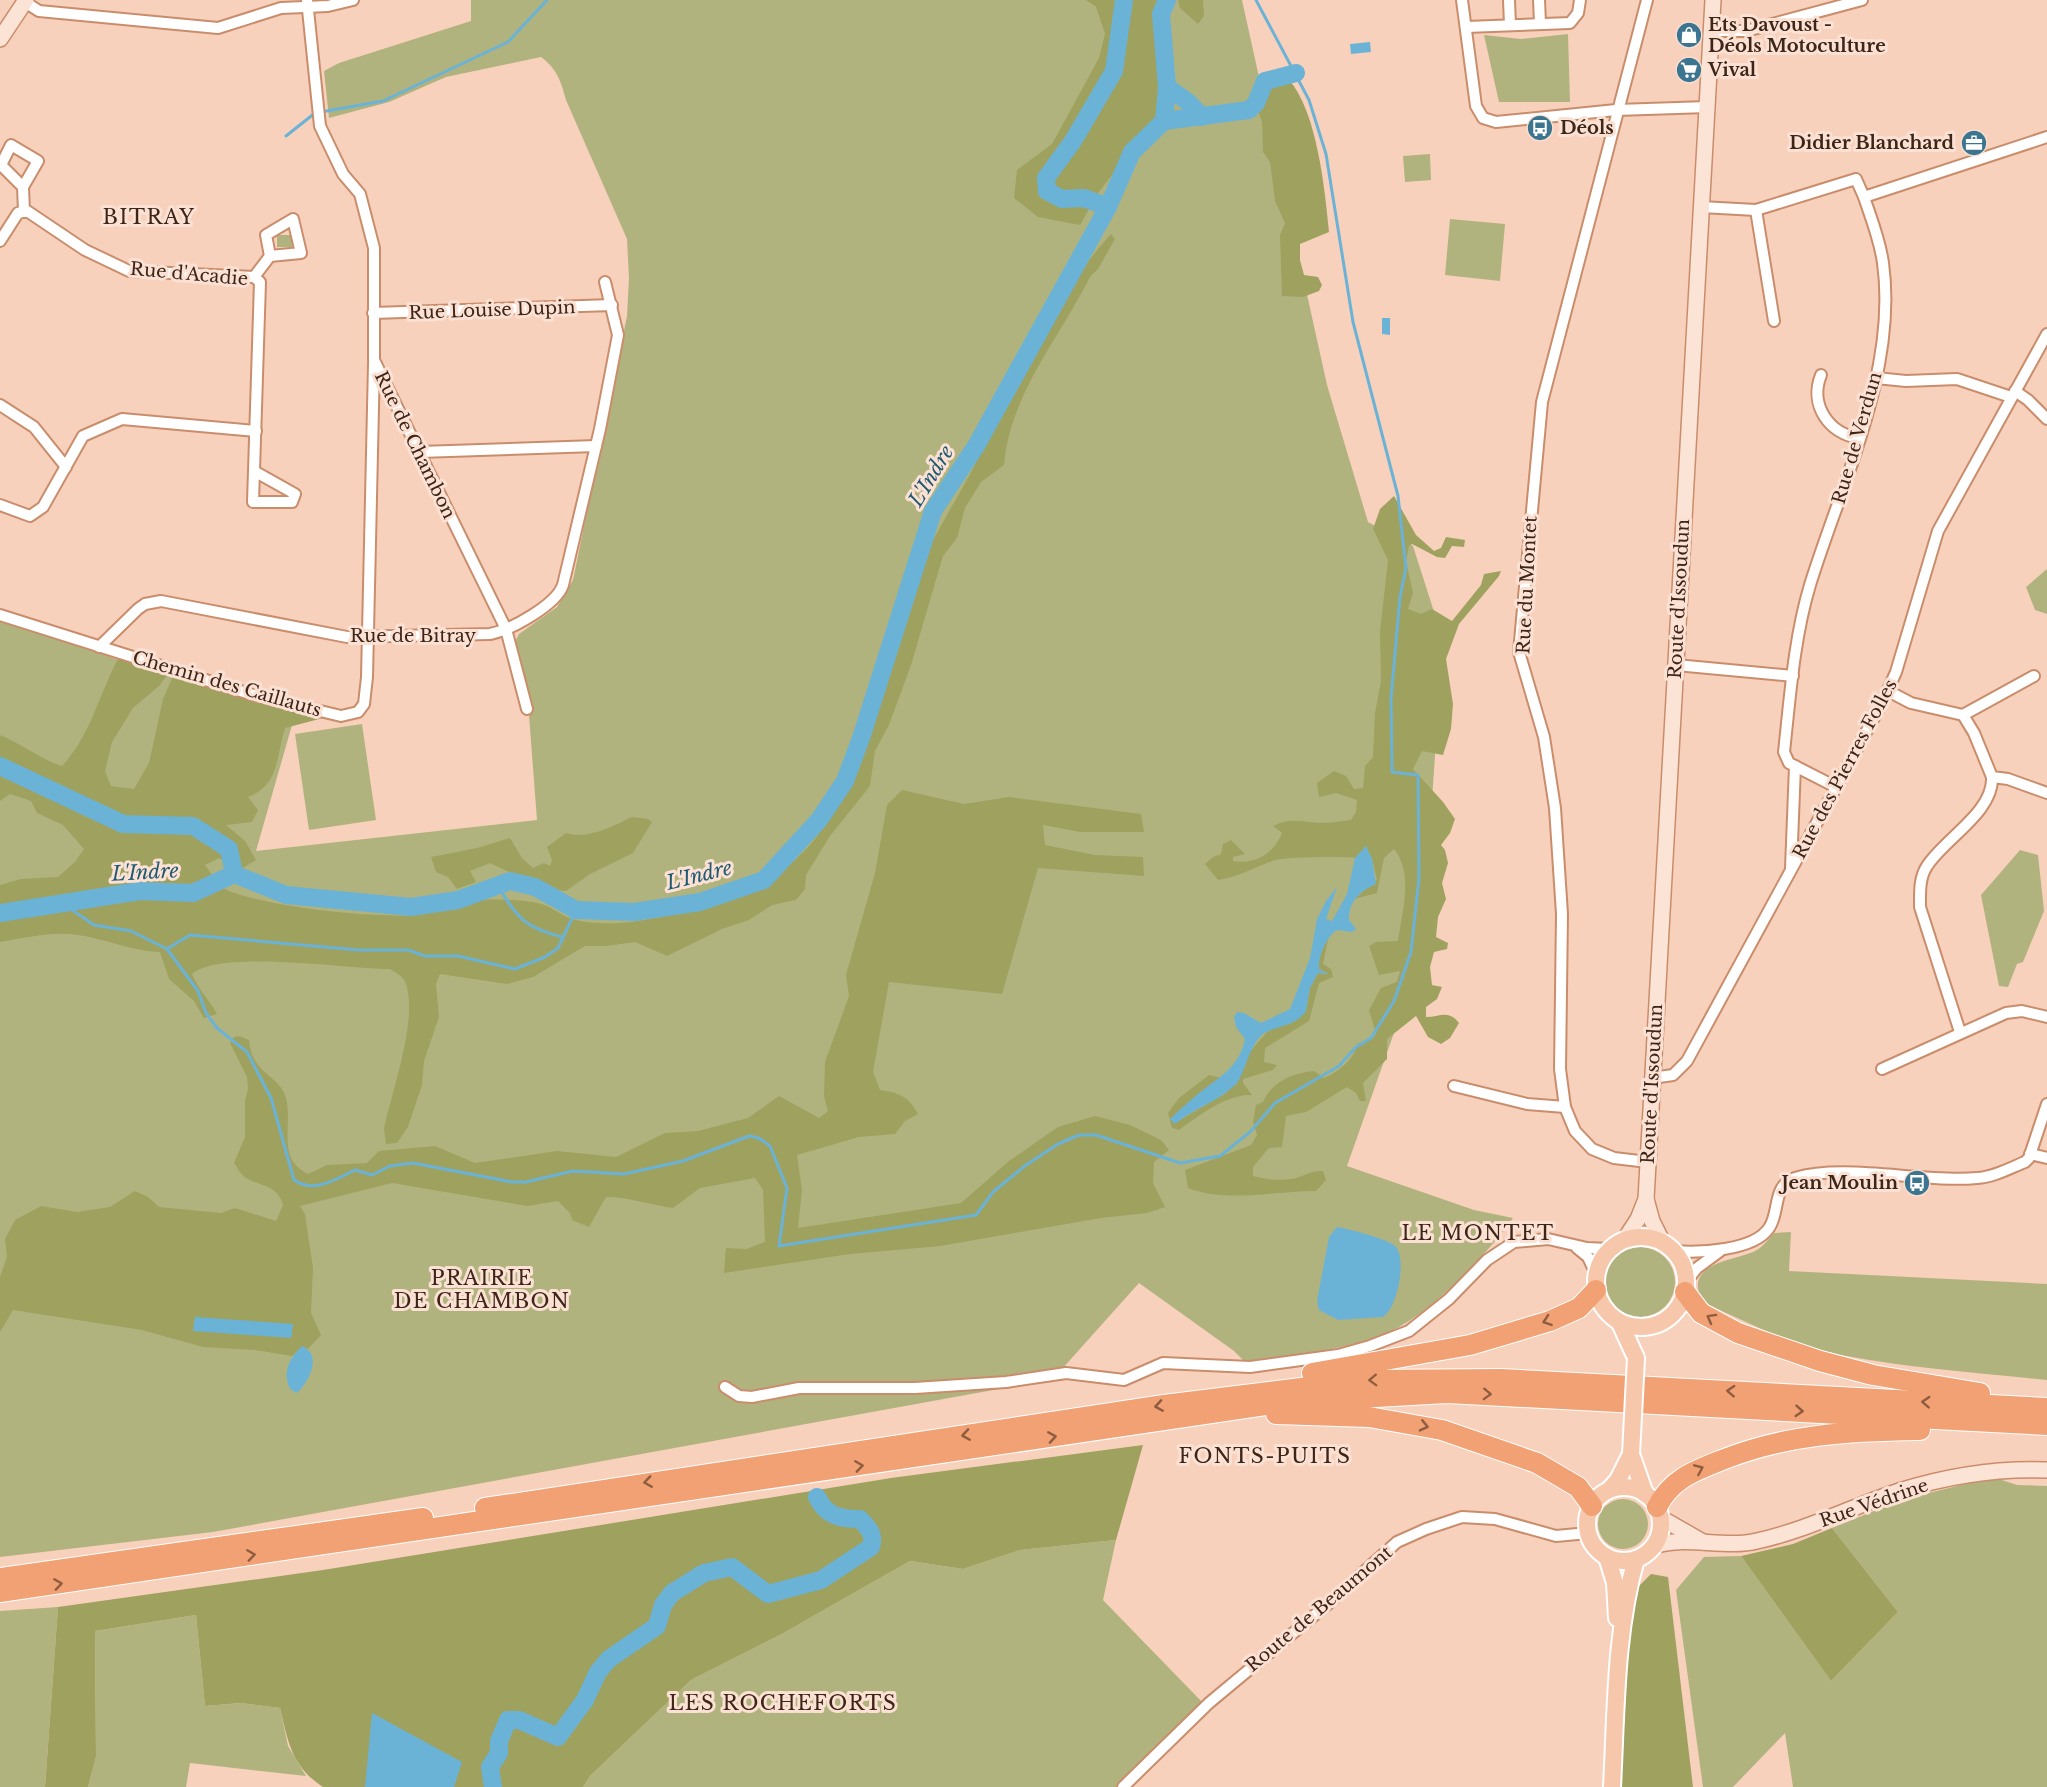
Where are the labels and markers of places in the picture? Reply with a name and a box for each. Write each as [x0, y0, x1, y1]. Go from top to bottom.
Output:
place label: Ets Davoust - Déols Motoculture [1708, 14, 1886, 57]
shop icon: Ets Davoust - Déols Motoculture [1674, 20, 1704, 50]
supermarket icon: Vival [1674, 55, 1704, 85]
place label: Vival [1707, 59, 1757, 81]
bus stop icon: Déols [1525, 113, 1555, 143]
place label: Déols [1560, 117, 1614, 139]
office icon: Didier Blanchard [1959, 128, 1989, 158]
place label: Didier Blanchard [1789, 132, 1954, 154]
bus stop icon: Jean Moulin [1902, 1168, 1932, 1198]
place label: Jean Moulin [1777, 1172, 1898, 1194]

